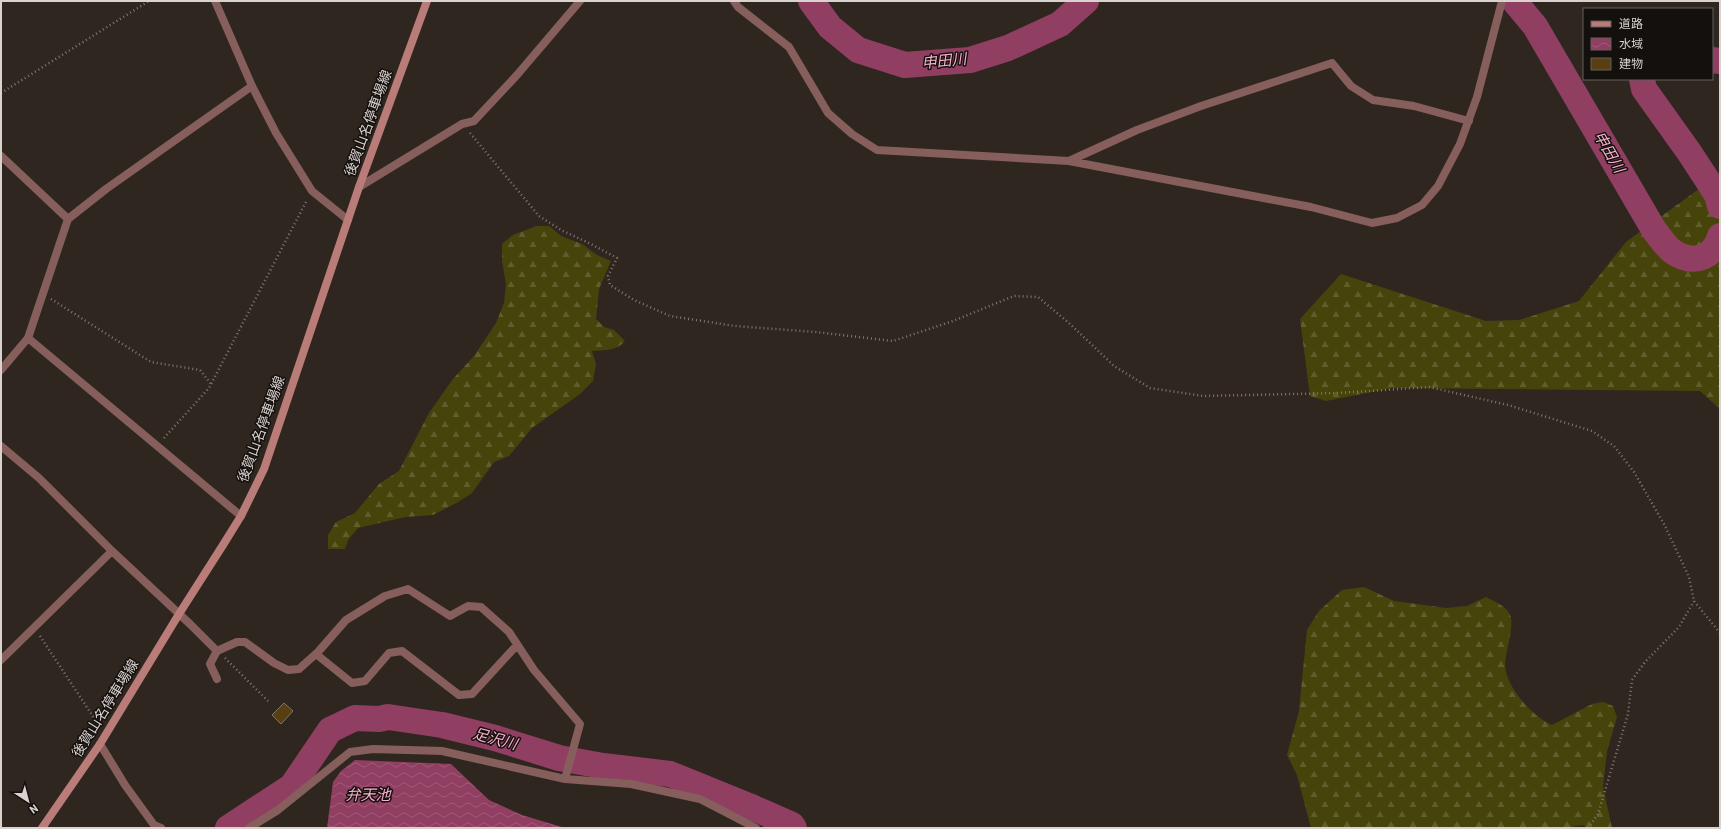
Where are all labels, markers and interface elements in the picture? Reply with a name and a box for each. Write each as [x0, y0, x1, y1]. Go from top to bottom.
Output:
legend [1583, 8, 1713, 80]
text: 道路 [1619, 16, 1643, 30]
text: 水域 [1619, 36, 1643, 50]
water label: 申田川 [921, 48, 969, 71]
text: 建物 [1619, 56, 1643, 70]
street label: 後賀山名停車場線 [340, 67, 395, 178]
water label: 申田川 [1591, 128, 1630, 177]
street label: 後賀山名停車場線 [233, 373, 288, 484]
street label: 後賀山名停車場線 [68, 656, 141, 760]
water label: 足沢川 [471, 724, 521, 753]
north arrow [8, 781, 48, 821]
water label: 弁天池 [345, 785, 392, 803]
text: N [27, 802, 41, 817]

